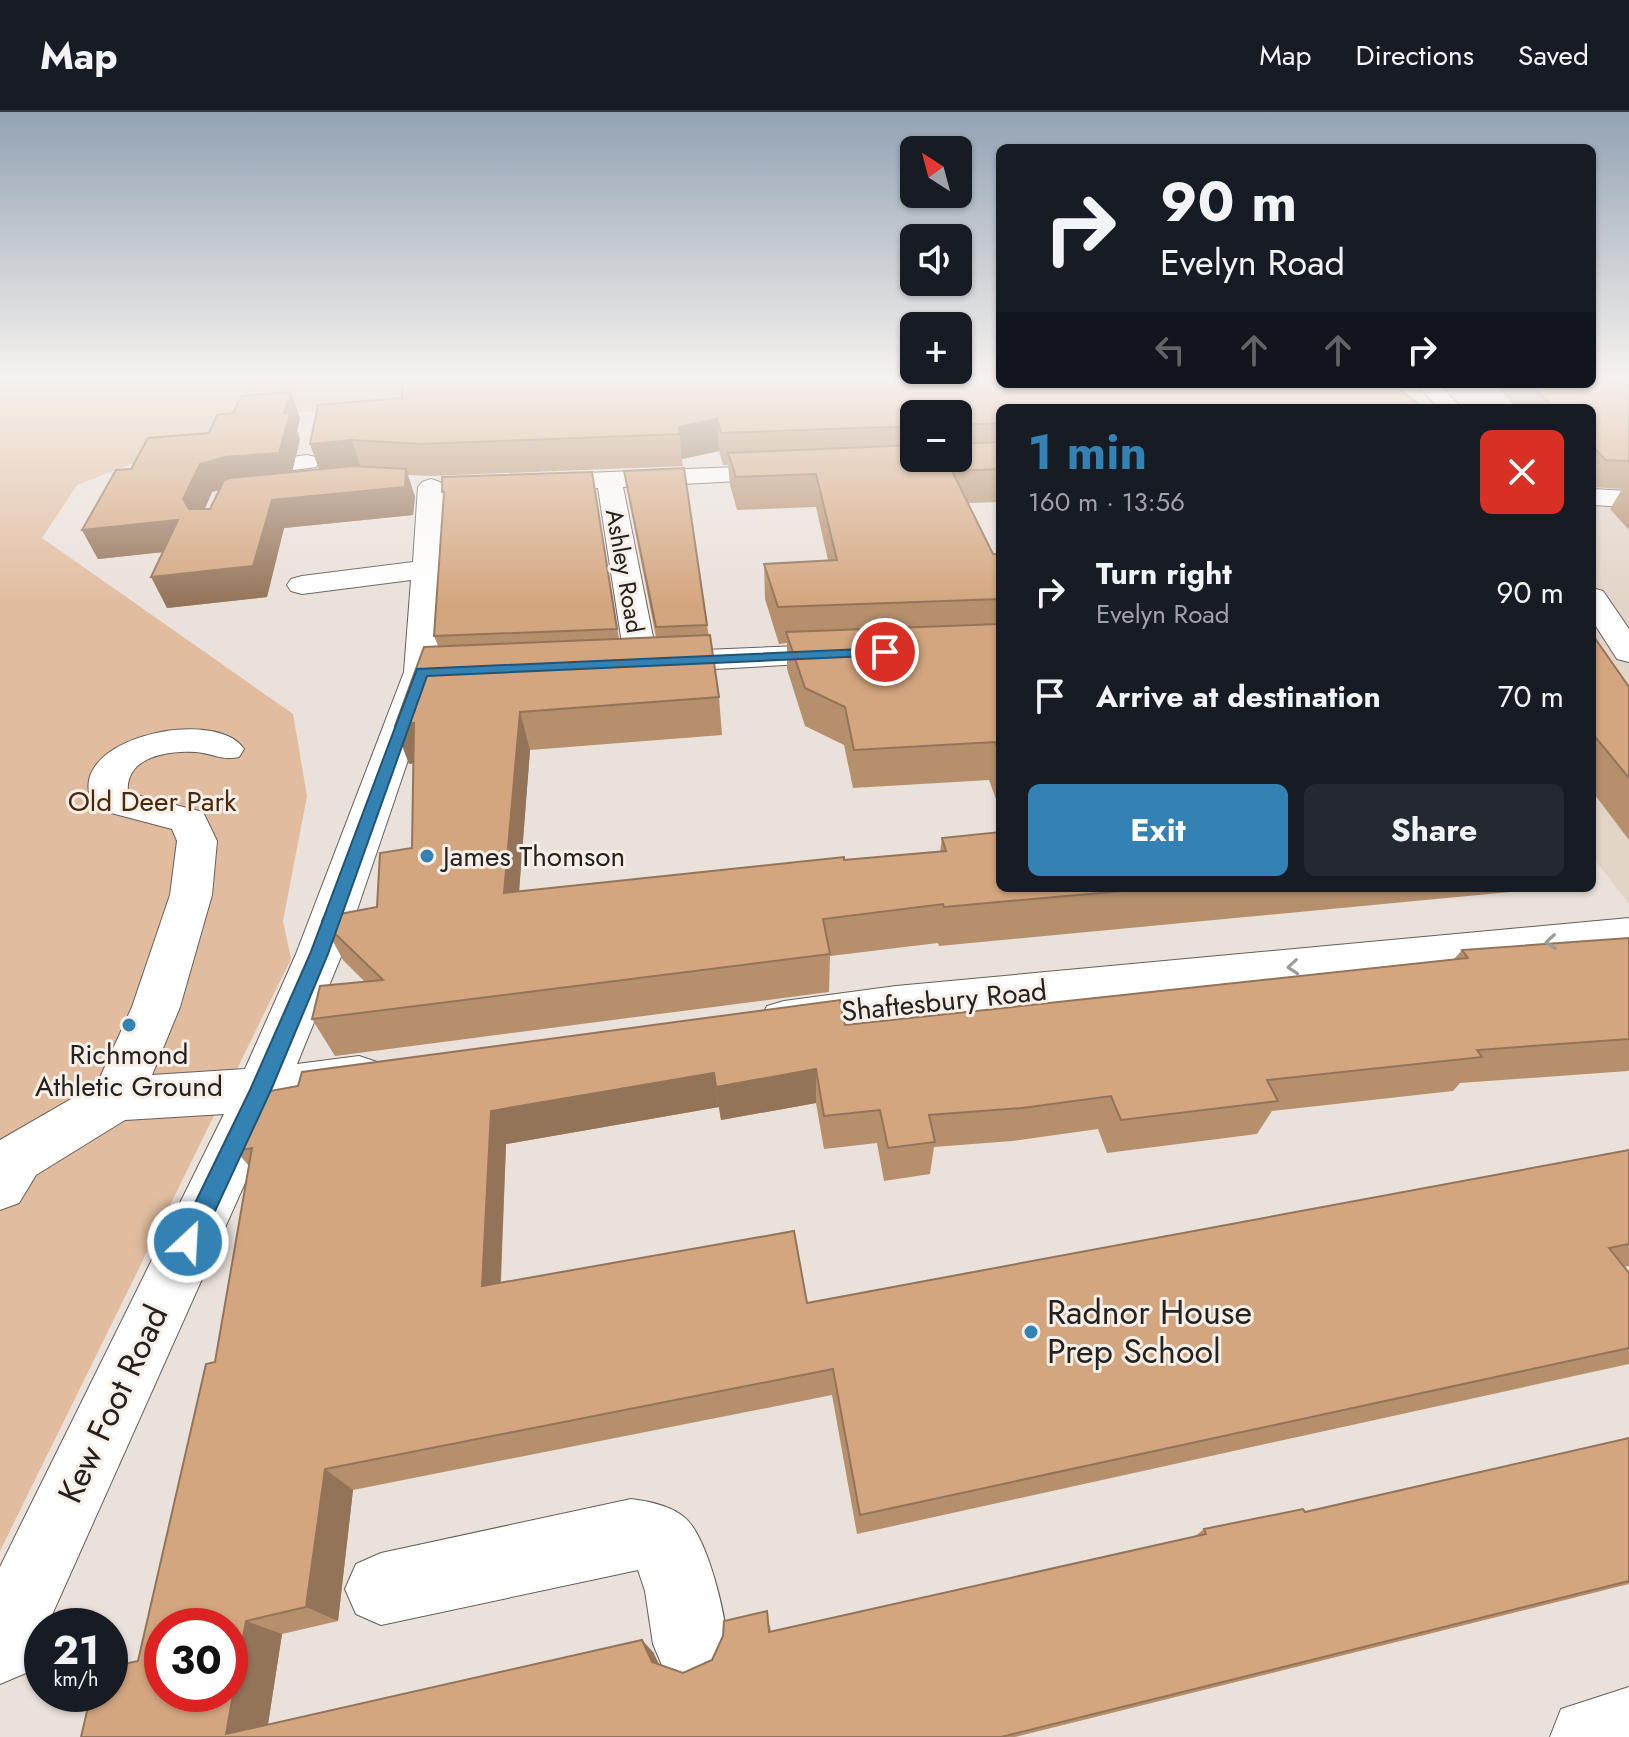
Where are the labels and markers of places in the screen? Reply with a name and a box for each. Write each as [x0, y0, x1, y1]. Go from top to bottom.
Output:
pin [851, 618, 919, 686]
place label: James Thomson [439, 836, 625, 877]
marker: James Thomson [418, 847, 436, 865]
marker: Richmond Athletic Ground [120, 1016, 138, 1034]
place label: Richmond Athletic Ground [35, 1034, 223, 1107]
place label: Radnor House Prep School [1047, 1288, 1252, 1376]
marker: Radnor House Prep School [1022, 1323, 1040, 1341]

